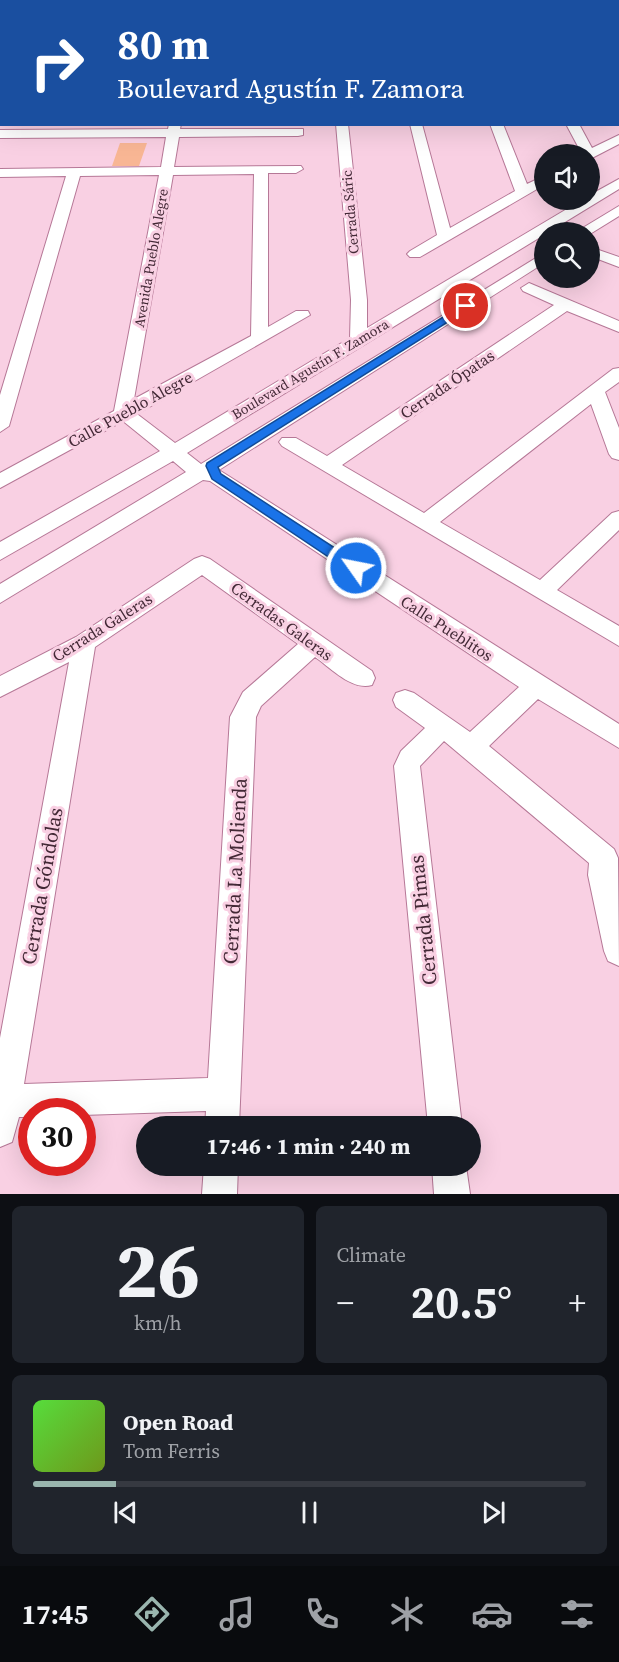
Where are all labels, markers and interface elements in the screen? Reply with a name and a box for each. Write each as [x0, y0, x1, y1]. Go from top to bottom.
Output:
text: 80 m [117, 15, 210, 73]
icon: right [18, 24, 96, 102]
text: Boulevard Agustín F. Zamora [117, 70, 464, 107]
map controls [534, 144, 600, 288]
button: sound [534, 144, 600, 210]
street label: Cerrada Sáric [336, 169, 364, 255]
street label: Avenida Pueblo Alegre [129, 187, 173, 329]
button: search [534, 222, 600, 288]
pin [440, 280, 491, 331]
icon: arrive [449, 289, 482, 322]
street label: Boulevard Agustín F. Zamora [228, 314, 393, 424]
street label: Cerrada Ópatas [395, 344, 499, 424]
street label: Calle Pueblo Alegre [64, 366, 196, 452]
position arrow [324, 536, 388, 600]
street label: Cerradas Galeras [227, 576, 338, 666]
street label: Cerrada Galeras [48, 587, 156, 667]
street label: Calle Pueblitos [397, 590, 497, 666]
street label: Cerrada La Molienda [216, 776, 254, 965]
street label: Cerrada Góndolas [14, 805, 70, 967]
street label: Cerrada Pimas [402, 854, 444, 986]
speed limit sign: 30 [18, 1098, 96, 1176]
text: 17:46 · 1 min · 240 m [207, 1131, 410, 1161]
text: 26 [115, 1216, 200, 1323]
text: Climate [337, 1241, 406, 1269]
text: 20.5° [411, 1271, 512, 1333]
text: − [337, 1280, 354, 1325]
text: + [569, 1280, 586, 1325]
text: km/h [134, 1309, 182, 1337]
text: Open Road [123, 1407, 233, 1437]
text: Tom Ferris [123, 1437, 220, 1465]
icon: previous [109, 1496, 142, 1529]
icon: pause [293, 1496, 326, 1529]
icon: next [477, 1496, 510, 1529]
icon: directions [131, 1593, 173, 1635]
icon: music [216, 1593, 258, 1635]
icon: phone [301, 1593, 343, 1635]
icon: climate [386, 1593, 428, 1635]
icon: car [471, 1593, 513, 1635]
icon: filters [556, 1593, 598, 1635]
text: 17:45 [21, 1596, 88, 1633]

